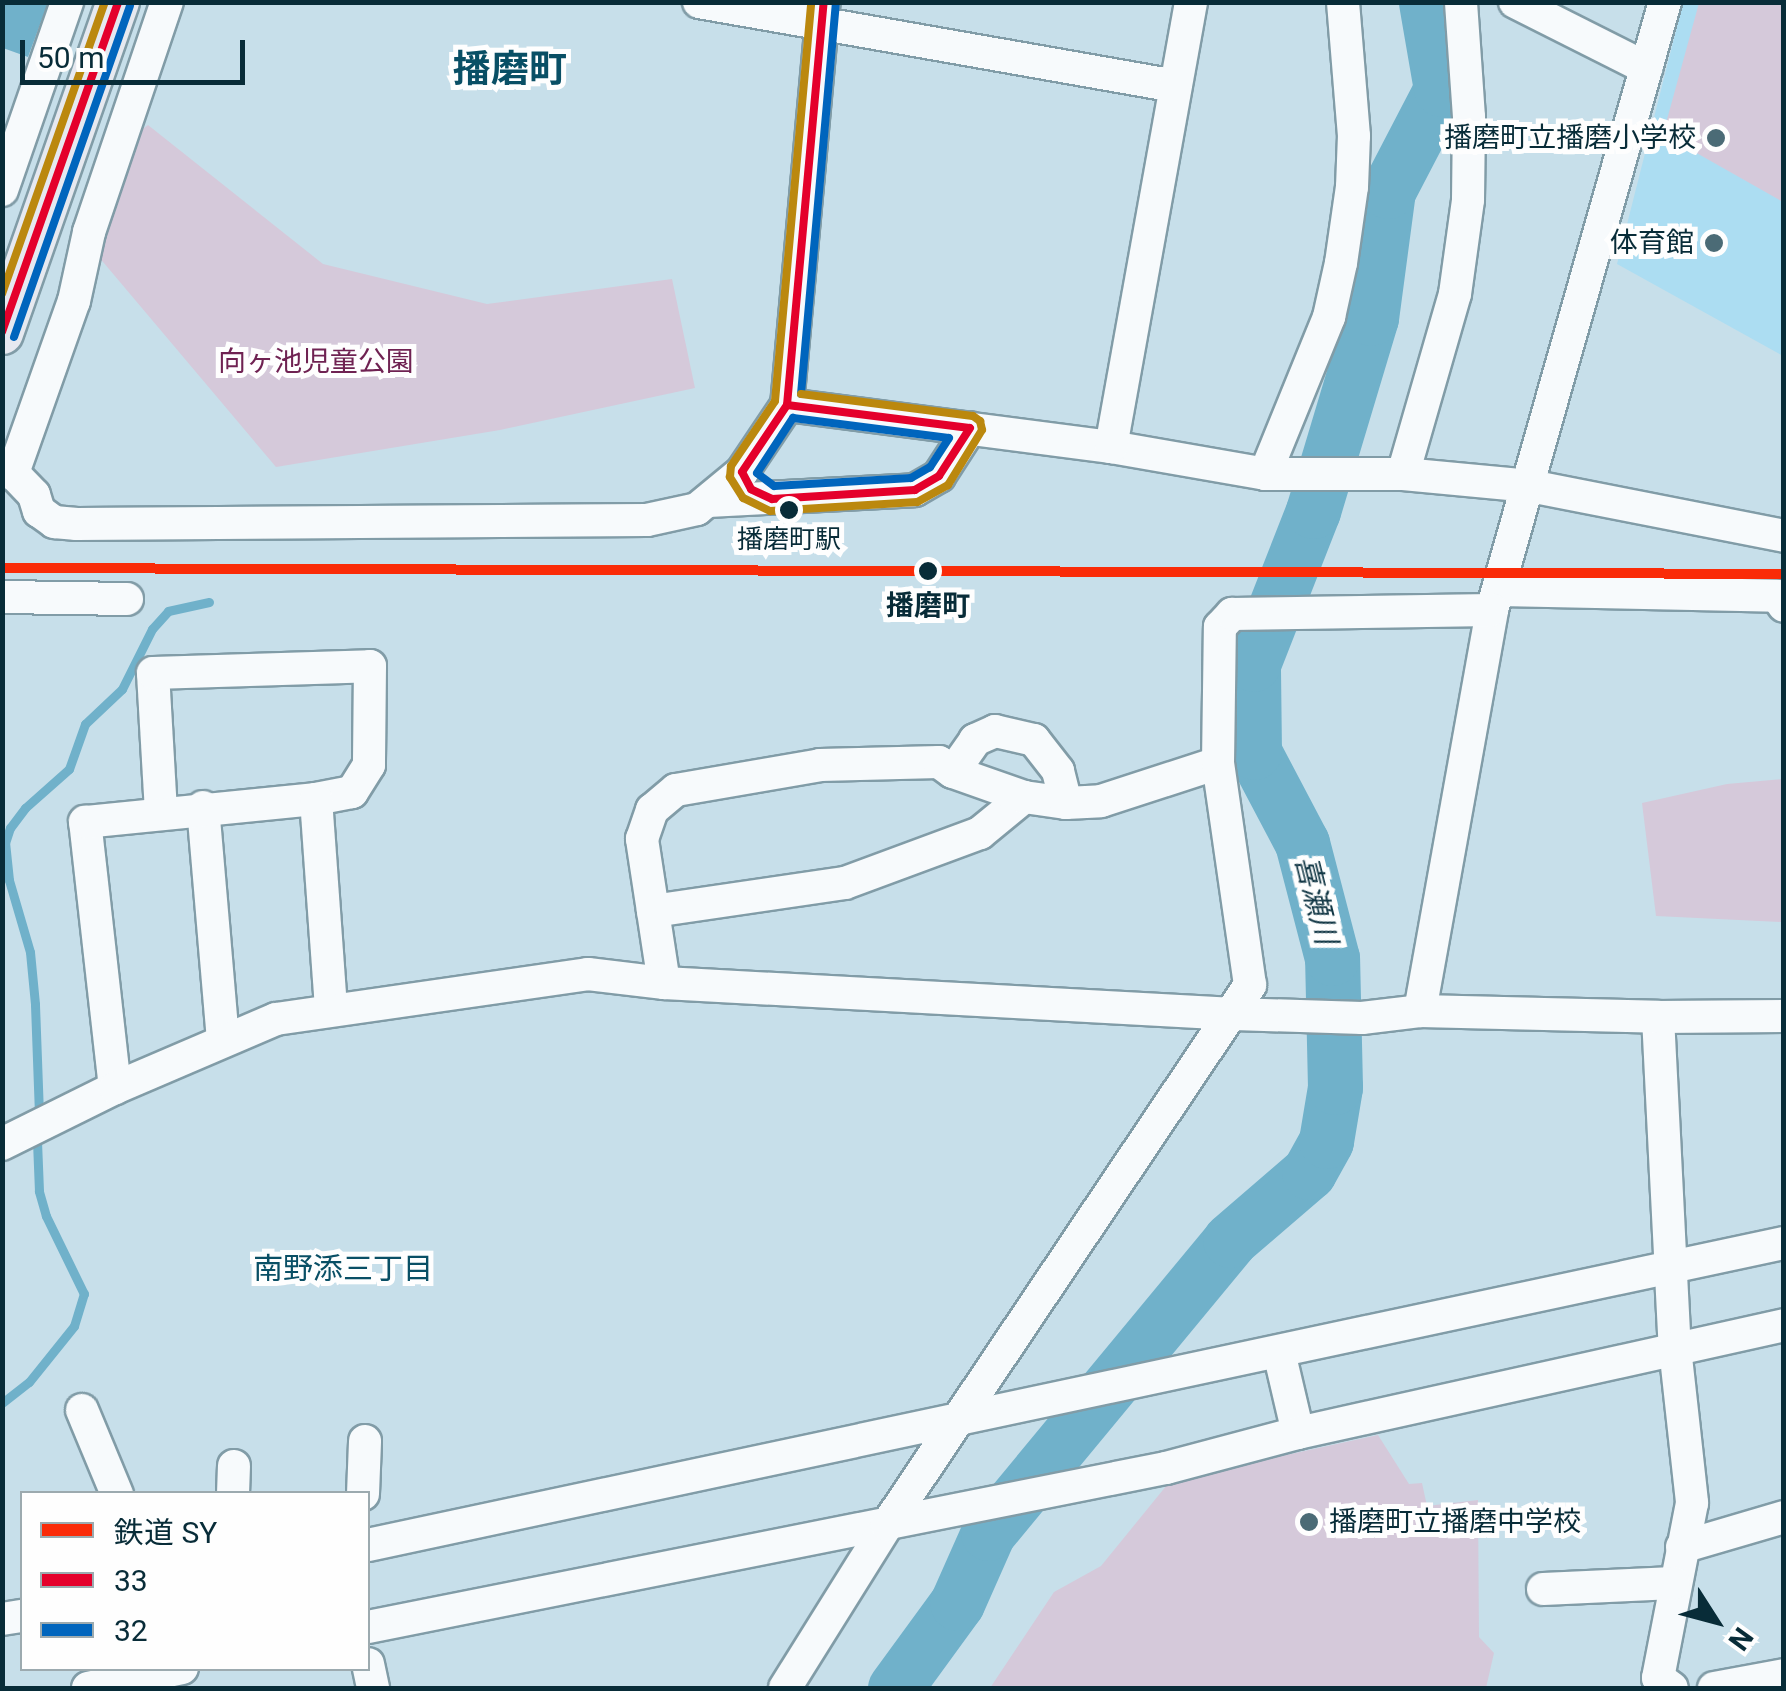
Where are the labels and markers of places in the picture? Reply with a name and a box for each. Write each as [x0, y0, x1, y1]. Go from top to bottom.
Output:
place label: 播磨町立播磨小学校 [1444, 121, 1696, 155]
marker: 播磨町立播磨小学校 [1705, 127, 1727, 149]
place label: 体育館 [1610, 226, 1694, 260]
marker: 体育館 [1703, 232, 1725, 254]
marker: 播磨町駅 [779, 500, 799, 520]
place label: 播磨町駅 [737, 524, 841, 556]
marker: 播磨町 [915, 558, 941, 584]
place label: 播磨町 [886, 589, 970, 623]
place label: 播磨町立播磨中学校 [1329, 1505, 1581, 1539]
marker: 播磨町立播磨中学校 [1298, 1511, 1320, 1533]

